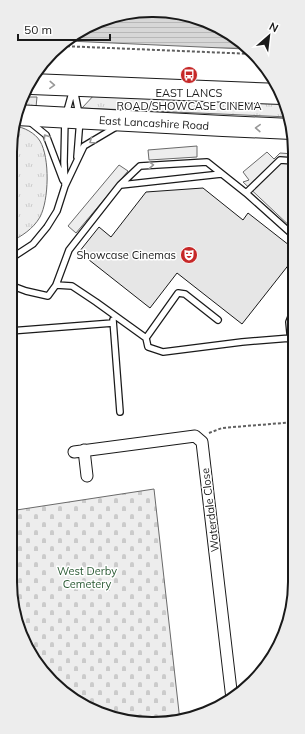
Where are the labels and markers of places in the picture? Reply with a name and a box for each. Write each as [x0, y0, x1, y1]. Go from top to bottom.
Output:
bus stop icon: EAST LANCS ROAD/SHOWCASE CINEMA [179, 65, 199, 85]
place label: EAST LANCS ROAD/SHOWCASE CINEMA [116, 86, 262, 113]
theatre icon: Showcase Cinemas [179, 245, 199, 265]
place label: Showcase Cinemas [76, 248, 176, 262]

